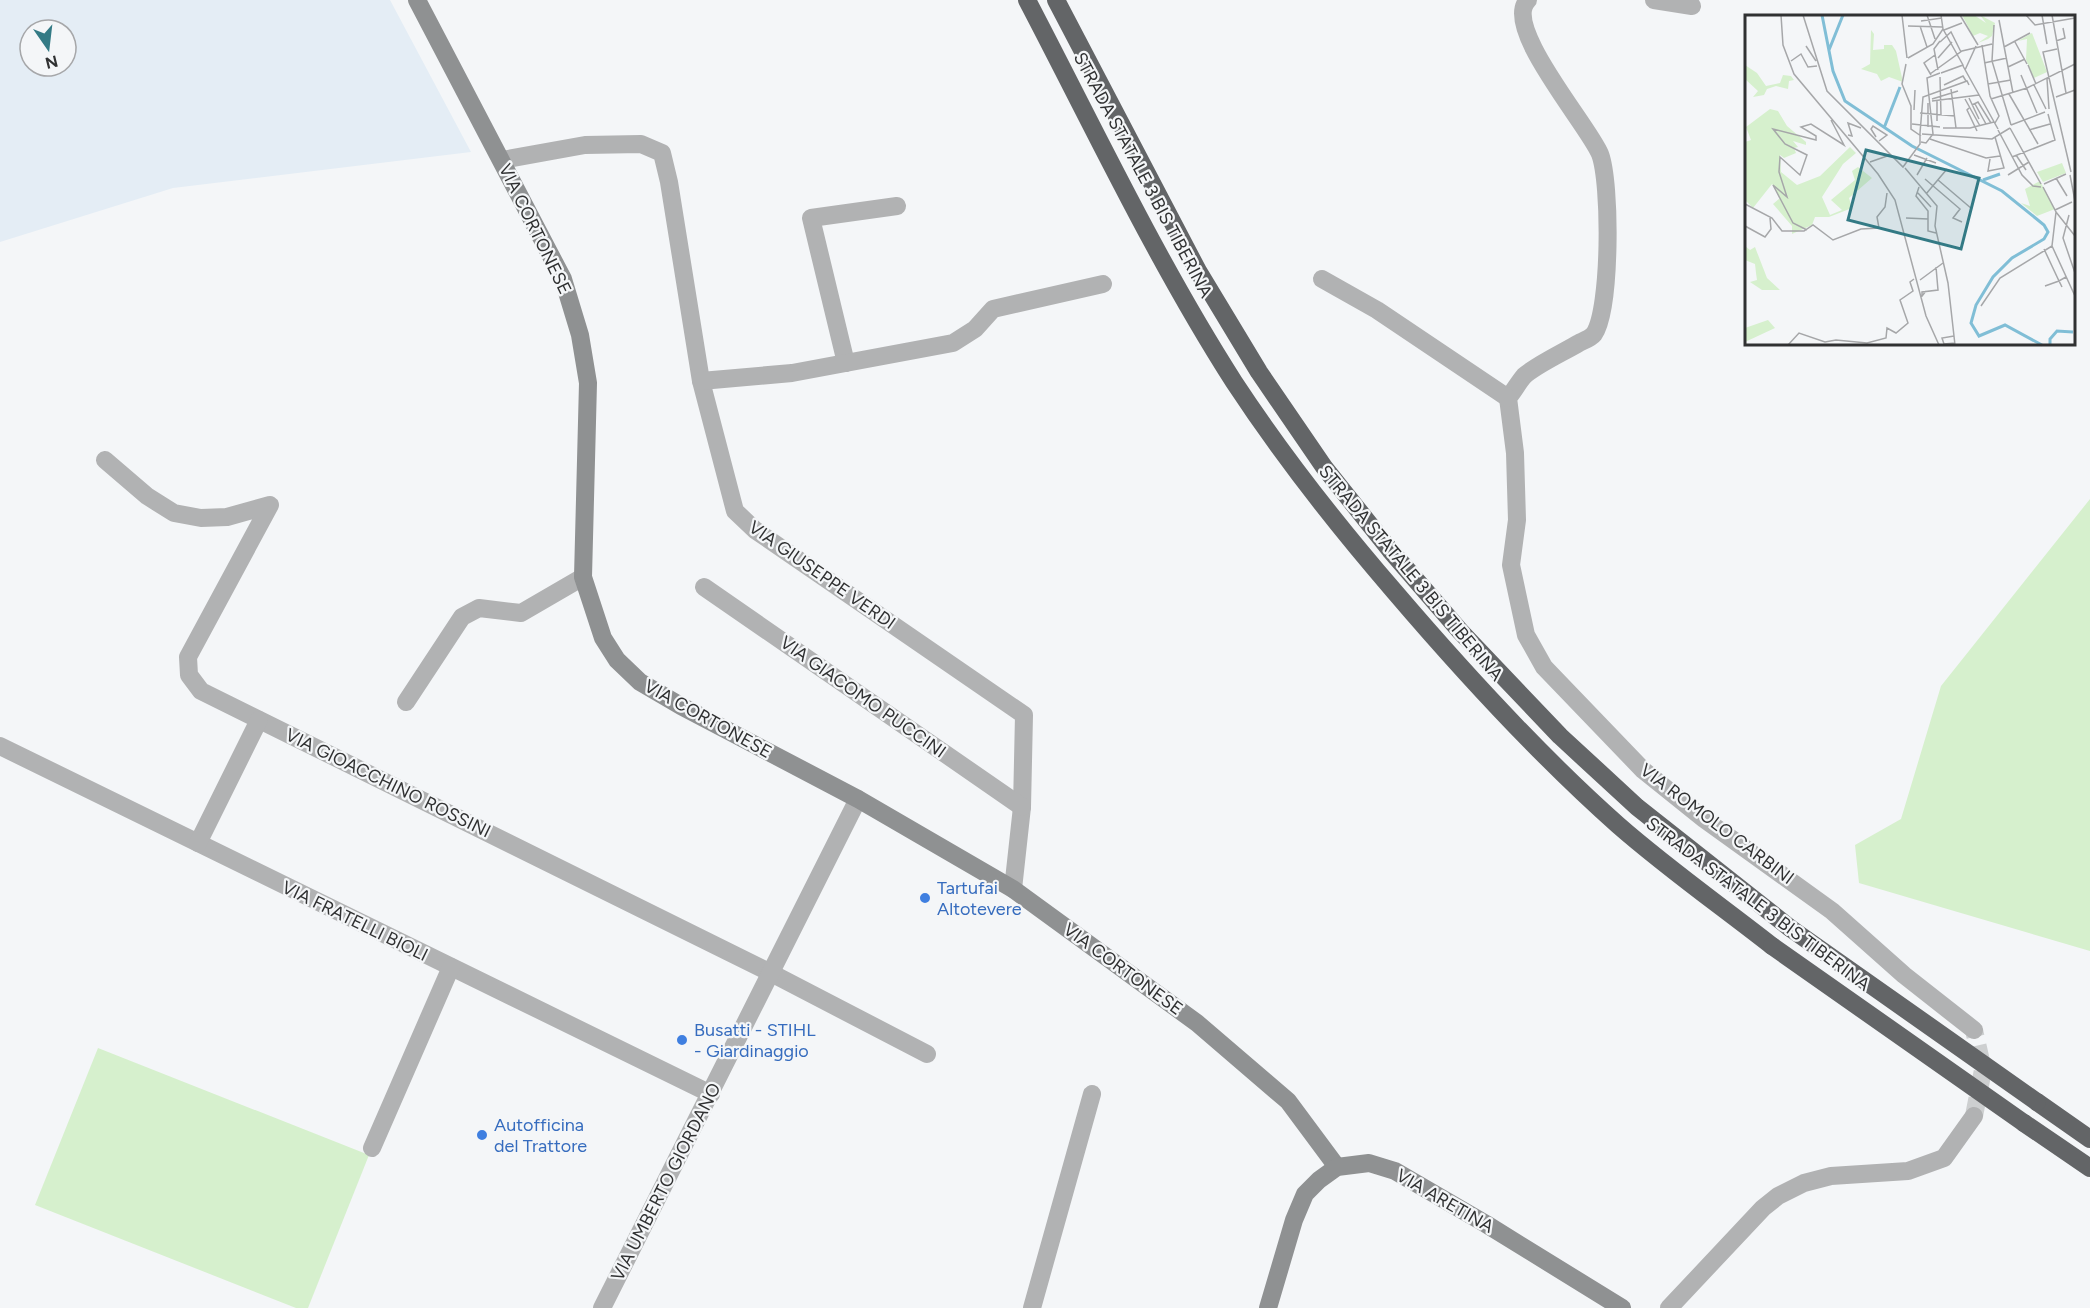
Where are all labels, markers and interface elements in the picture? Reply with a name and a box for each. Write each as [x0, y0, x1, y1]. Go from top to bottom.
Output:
inset map [1745, 15, 2075, 345]
north arrow [18, 18, 78, 78]
street label: STRADA STATALE 3 BIS TIBERINA [1069, 48, 1217, 302]
text: N [43, 51, 60, 73]
street label: VIA CORTONESE [494, 160, 576, 298]
street label: STRADA STATALE 3 BIS TIBERINA [1314, 461, 1508, 685]
street label: VIA GIUSEPPE VERDI [744, 516, 900, 634]
street label: VIA GIACOMO PUCCINI [776, 631, 950, 763]
street label: VIA CORTONESE [640, 675, 776, 763]
street label: VIA GIOACCHINO ROSSINI [282, 724, 494, 842]
street label: VIA ROMOLO CARBINI [1636, 759, 1798, 889]
street label: STRADA STATALE 3 BIS TIBERINA [1642, 812, 1874, 996]
street label: VIA FRATELLI BIOLI [278, 876, 432, 966]
place label: Tartufai Altotevere [937, 877, 1022, 920]
marker: Tartufai Altotevere [918, 891, 932, 905]
street label: VIA CORTONESE [1059, 918, 1187, 1020]
place label: Busatti - STIHL - Giardinaggio [694, 1019, 816, 1062]
marker: Busatti - STIHL - Giardinaggio [675, 1033, 689, 1047]
street label: VIA UMBERTO GIORDANO [606, 1079, 726, 1285]
place label: Autofficina del Trattore [494, 1114, 587, 1157]
marker: Autofficina del Trattore [475, 1128, 489, 1142]
street label: VIA ARETINA [1392, 1164, 1498, 1238]

